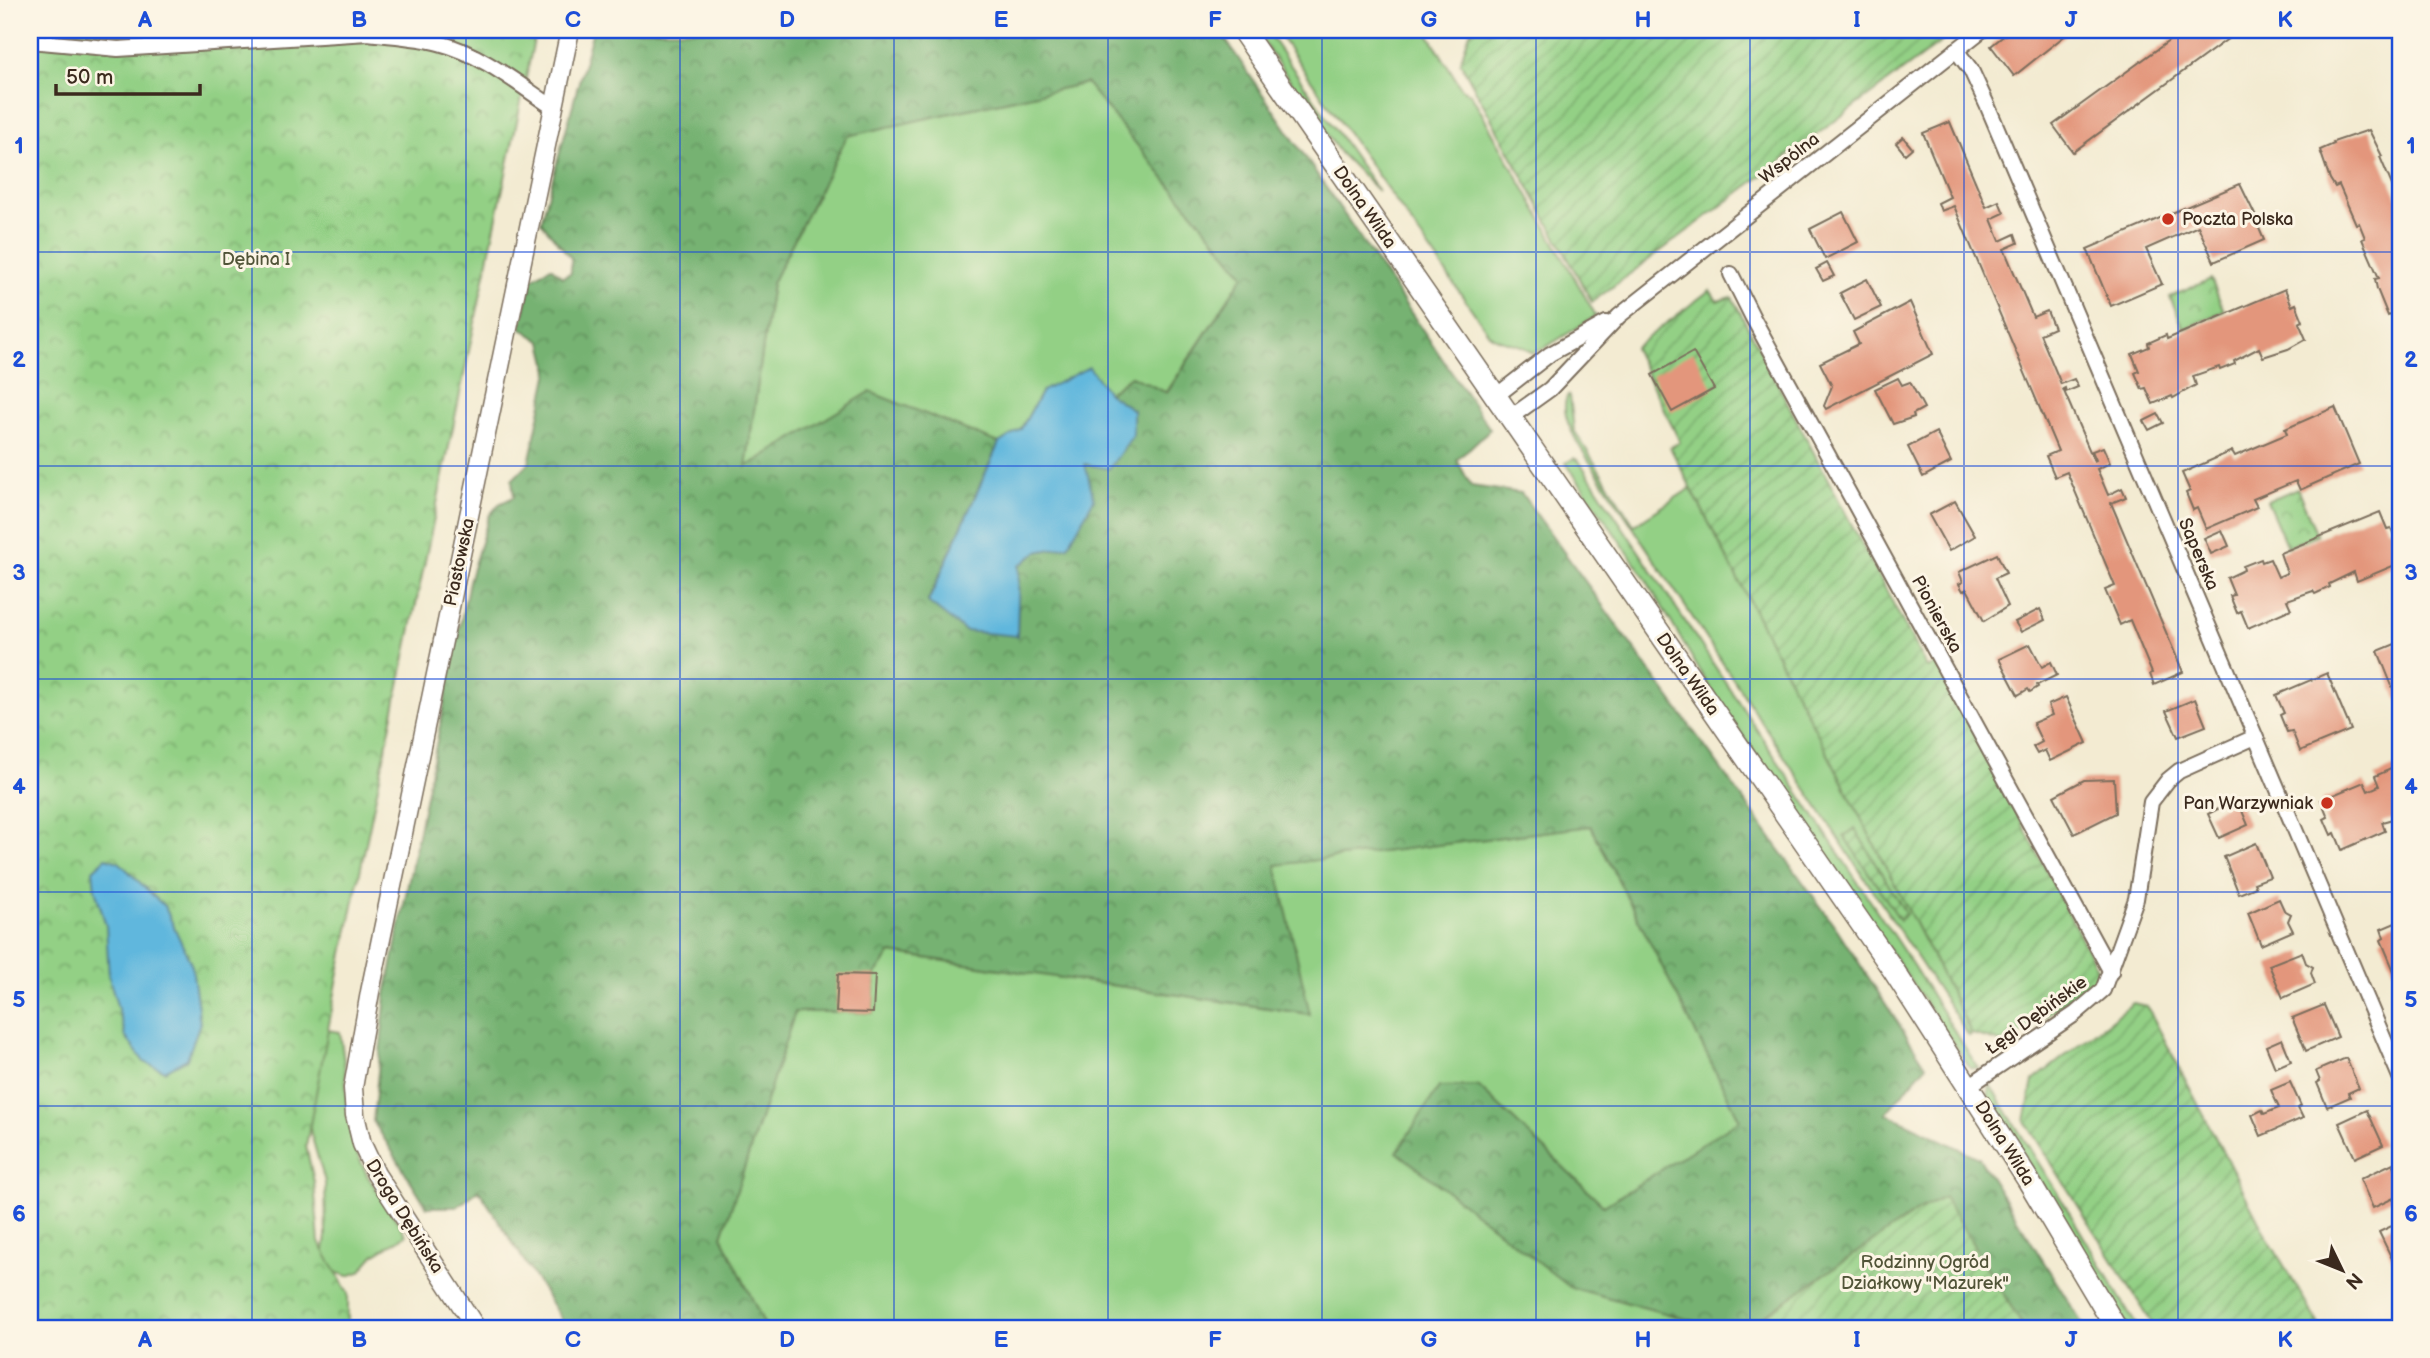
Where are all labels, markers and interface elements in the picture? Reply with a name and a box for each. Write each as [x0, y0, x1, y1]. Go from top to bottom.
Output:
text: A [137, 6, 153, 34]
text: B [351, 6, 367, 34]
text: C [565, 6, 581, 34]
text: D [779, 6, 795, 34]
text: E [994, 6, 1009, 34]
text: F [1208, 6, 1222, 34]
text: G [1421, 6, 1438, 34]
text: H [1634, 6, 1652, 34]
text: I [1853, 6, 1861, 34]
text: J [2065, 6, 2078, 34]
text: K [2277, 6, 2293, 34]
scale bar [56, 52, 200, 96]
text: 50 m [66, 65, 113, 90]
street label: Wspólna [1755, 128, 1824, 188]
text: 1 [14, 132, 24, 160]
text: 1 [2406, 132, 2416, 160]
street label: Dolna Wilda [1329, 162, 1401, 253]
place label: Poczta Polska [2182, 209, 2294, 230]
marker: Poczta Polska [2160, 211, 2176, 227]
park label: Dębina I [222, 249, 290, 270]
text: 2 [12, 346, 26, 374]
text: 2 [2404, 346, 2418, 374]
street label: Saperska [2174, 515, 2223, 593]
street label: Piastowska [440, 516, 479, 608]
text: 3 [12, 559, 26, 587]
text: 3 [2404, 559, 2418, 587]
street label: Pionierska [1907, 572, 1966, 656]
street label: Dolna Wilda [1652, 629, 1724, 720]
text: 4 [12, 773, 26, 801]
text: 4 [2404, 773, 2418, 801]
place label: Pan Warzywniak [2183, 793, 2313, 814]
marker: Pan Warzywniak [2319, 795, 2335, 811]
street label: Łęgi Dębińskie [1981, 971, 2091, 1059]
text: 5 [12, 986, 26, 1014]
text: 5 [2404, 986, 2418, 1014]
street label: Dolna Wilda [1970, 1097, 2039, 1189]
street label: Droga Dębińska [361, 1155, 448, 1277]
text: 6 [12, 1200, 26, 1228]
text: 6 [2404, 1200, 2418, 1228]
north arrow [2308, 1236, 2378, 1306]
park label: Rodzinny Ogród Działkowy "Mazurek" [1841, 1252, 2009, 1294]
text: N [2340, 1268, 2367, 1294]
text: A [137, 1326, 153, 1354]
text: B [351, 1326, 367, 1354]
text: C [565, 1326, 581, 1354]
text: D [779, 1326, 795, 1354]
text: E [994, 1326, 1009, 1354]
text: F [1208, 1326, 1222, 1354]
text: G [1421, 1326, 1438, 1354]
text: H [1634, 1326, 1652, 1354]
text: I [1853, 1326, 1861, 1354]
text: J [2065, 1326, 2078, 1354]
text: K [2277, 1326, 2293, 1354]

